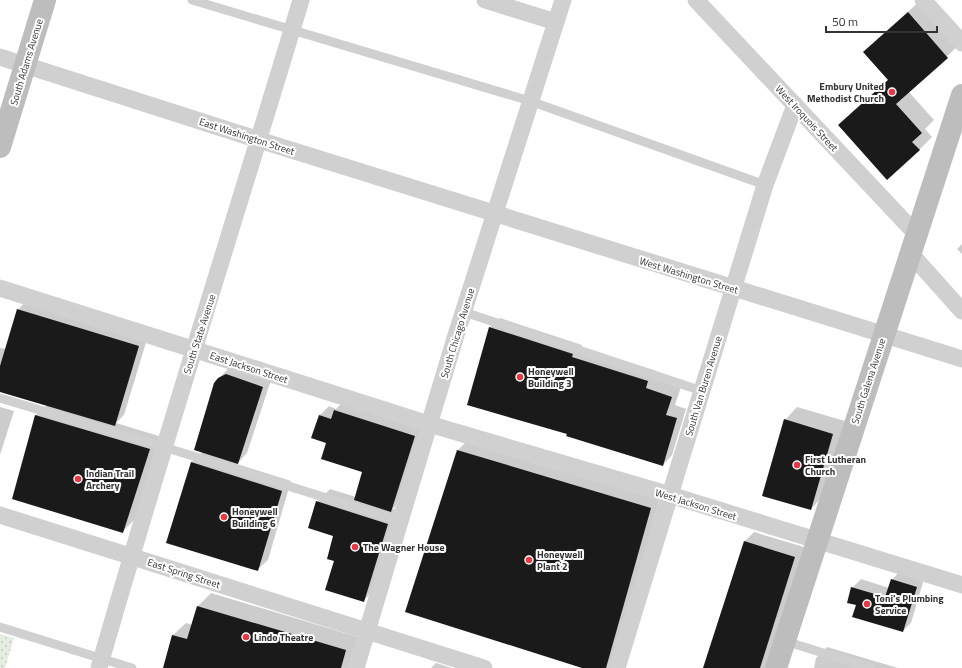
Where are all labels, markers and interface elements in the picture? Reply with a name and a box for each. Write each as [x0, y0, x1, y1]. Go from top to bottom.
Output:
scale bar [826, 8, 937, 34]
text: 50 m [832, 12, 858, 31]
street label: South Adams Avenue [6, 17, 47, 107]
place label: Embury United Methodist Church [807, 79, 884, 106]
street label: West Iroquois Street [772, 82, 842, 155]
marker: Embury United Methodist Church [887, 87, 897, 97]
street label: East Washington Street [197, 114, 297, 159]
street label: West Washington Street [638, 253, 741, 298]
street label: South Chicago Avenue [437, 286, 478, 380]
street label: South State Avenue [180, 292, 219, 376]
street label: South Van Buren Avenue [681, 334, 726, 438]
street label: South Galena Avenue [848, 336, 889, 426]
street label: East Jackson Street [208, 348, 290, 387]
place label: Honeywell Building 3 [528, 364, 574, 391]
marker: Honeywell Building 3 [515, 372, 525, 382]
place label: First Lutheran Church [805, 452, 866, 479]
marker: First Lutheran Church [792, 460, 802, 470]
place label: Indian Trail Archery [86, 466, 134, 493]
marker: Indian Trail Archery [73, 474, 83, 484]
street label: West Jackson Street [653, 485, 739, 524]
place label: Honeywell Building 6 [232, 504, 278, 531]
marker: Honeywell Building 6 [219, 512, 229, 522]
place label: The Wagner House [363, 540, 445, 555]
marker: The Wagner House [350, 542, 360, 552]
place label: Honeywell Plant 2 [537, 547, 583, 574]
street label: East Spring Street [146, 555, 223, 592]
marker: Honeywell Plant 2 [524, 555, 534, 565]
place label: Toni's Plumbing Service [875, 591, 944, 618]
marker: Toni's Plumbing Service [862, 599, 872, 609]
place label: Lindo Theatre [254, 630, 313, 645]
marker: Lindo Theatre [241, 632, 251, 642]

